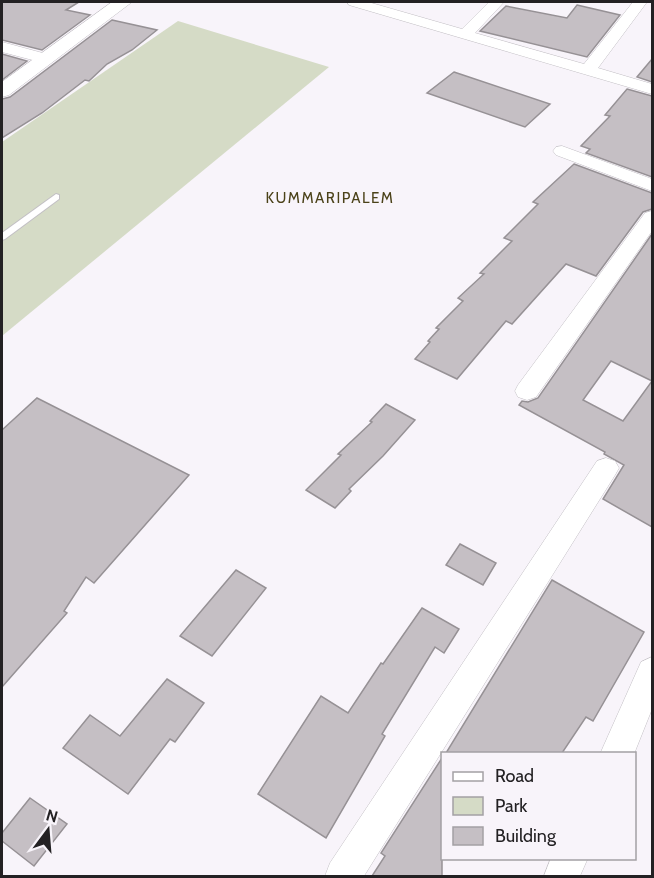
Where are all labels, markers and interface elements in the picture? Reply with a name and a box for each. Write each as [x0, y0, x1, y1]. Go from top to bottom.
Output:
district label: KUMMARIPALEM [266, 189, 394, 207]
legend [441, 752, 636, 860]
text: Road [495, 765, 534, 787]
text: Park [495, 795, 528, 817]
north arrow [18, 800, 78, 860]
text: N [44, 805, 60, 827]
text: Building [495, 825, 557, 847]

